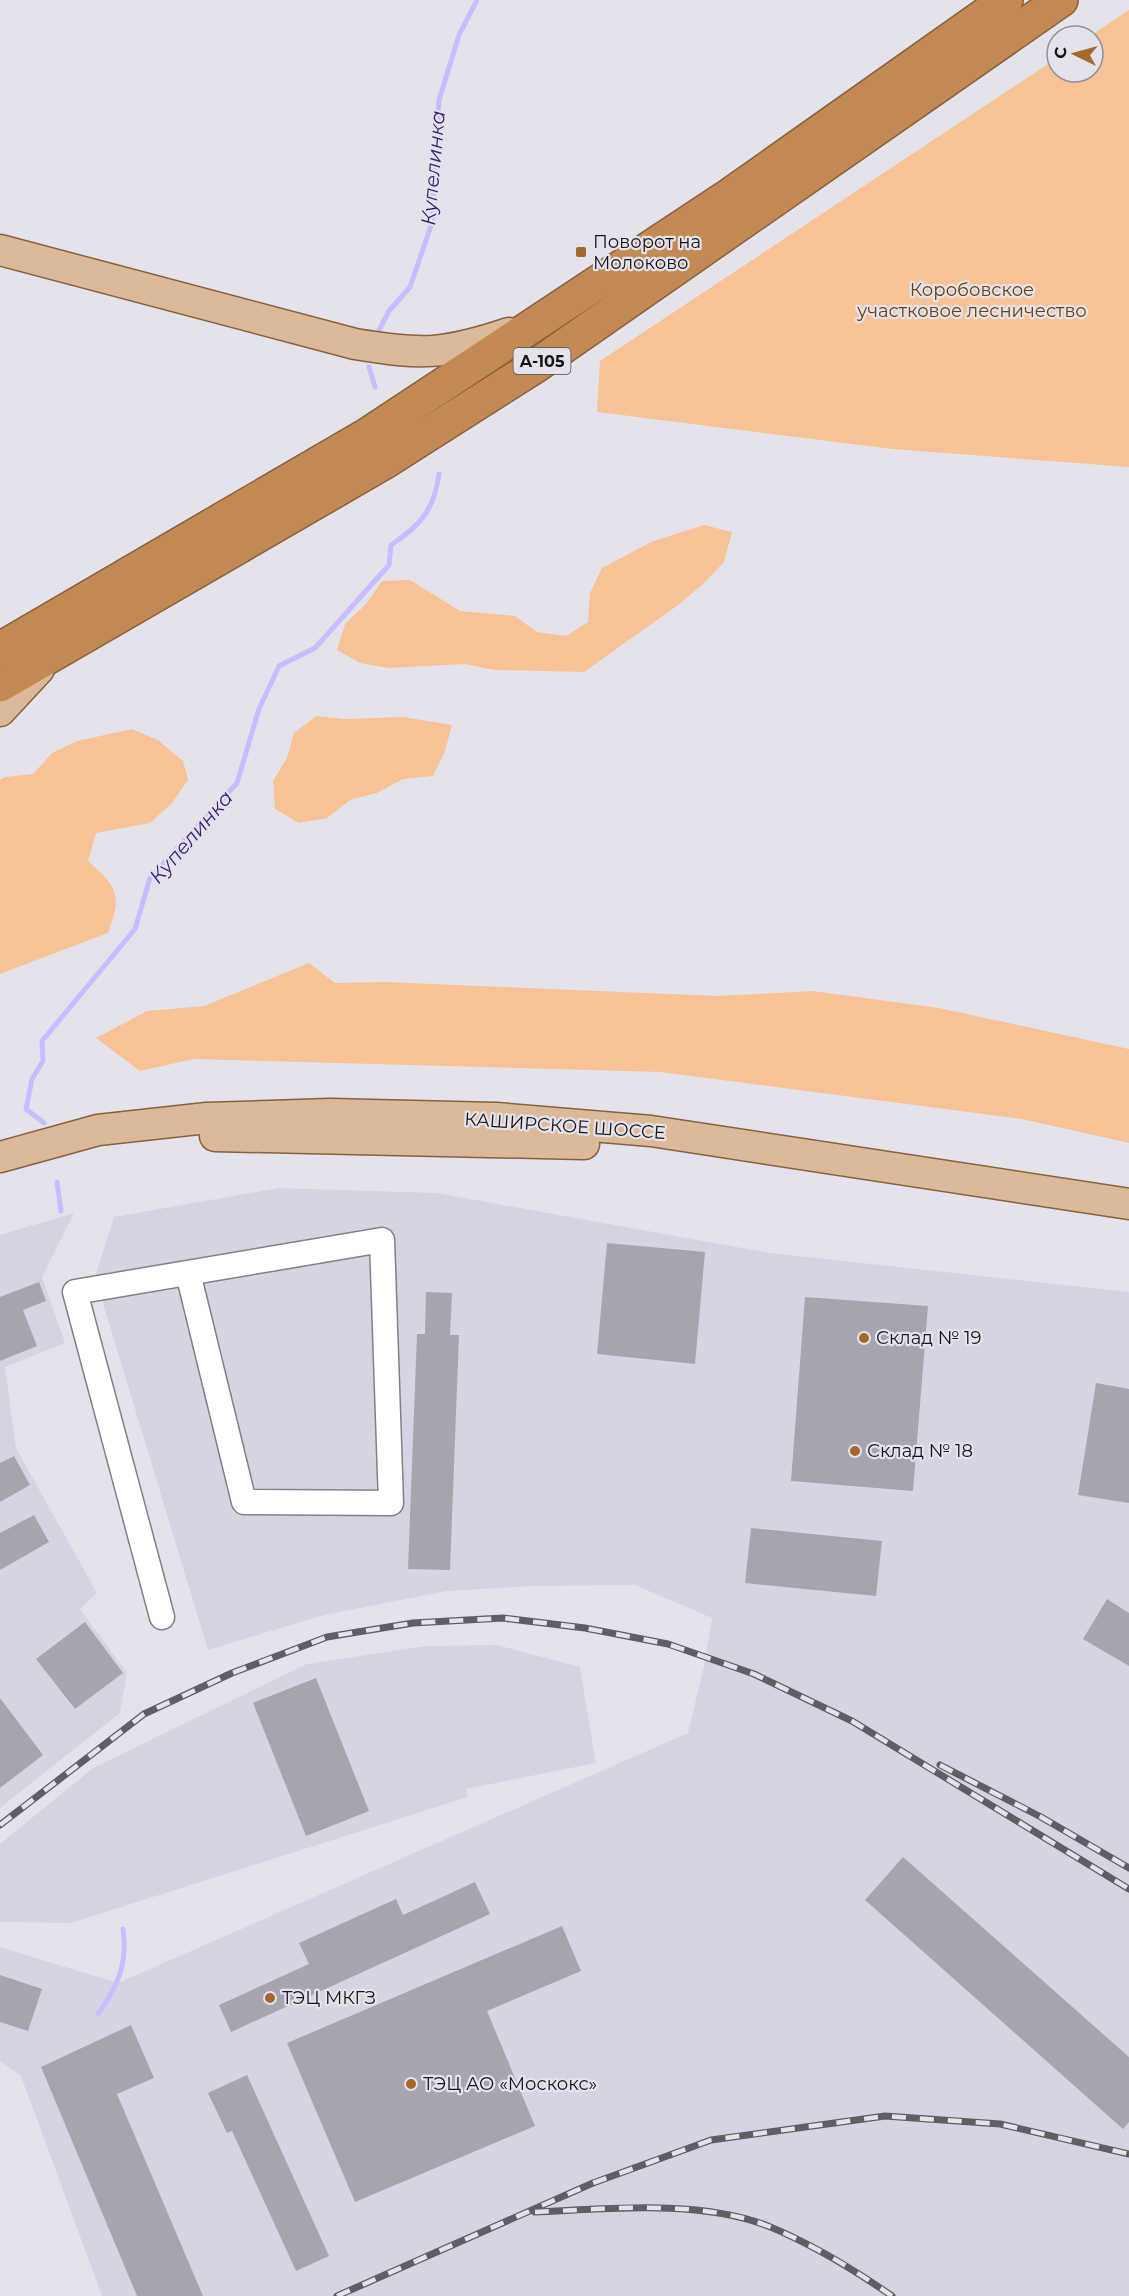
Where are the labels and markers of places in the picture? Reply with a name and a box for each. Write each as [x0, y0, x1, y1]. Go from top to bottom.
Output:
place label: Поворот на Молоково [593, 231, 701, 274]
marker: Поворот на Молоково [574, 245, 588, 259]
place label: Склад № 19 [876, 1327, 981, 1349]
marker: Склад № 19 [857, 1331, 871, 1345]
place label: Склад № 18 [867, 1440, 973, 1462]
marker: Склад № 18 [848, 1444, 862, 1458]
place label: ТЭЦ МКГЗ [282, 1987, 376, 2009]
marker: ТЭЦ МКГЗ [263, 1991, 277, 2005]
place label: ТЭЦ АО «Москокс» [423, 2073, 597, 2095]
marker: ТЭЦ АО «Москокс» [404, 2077, 418, 2091]

